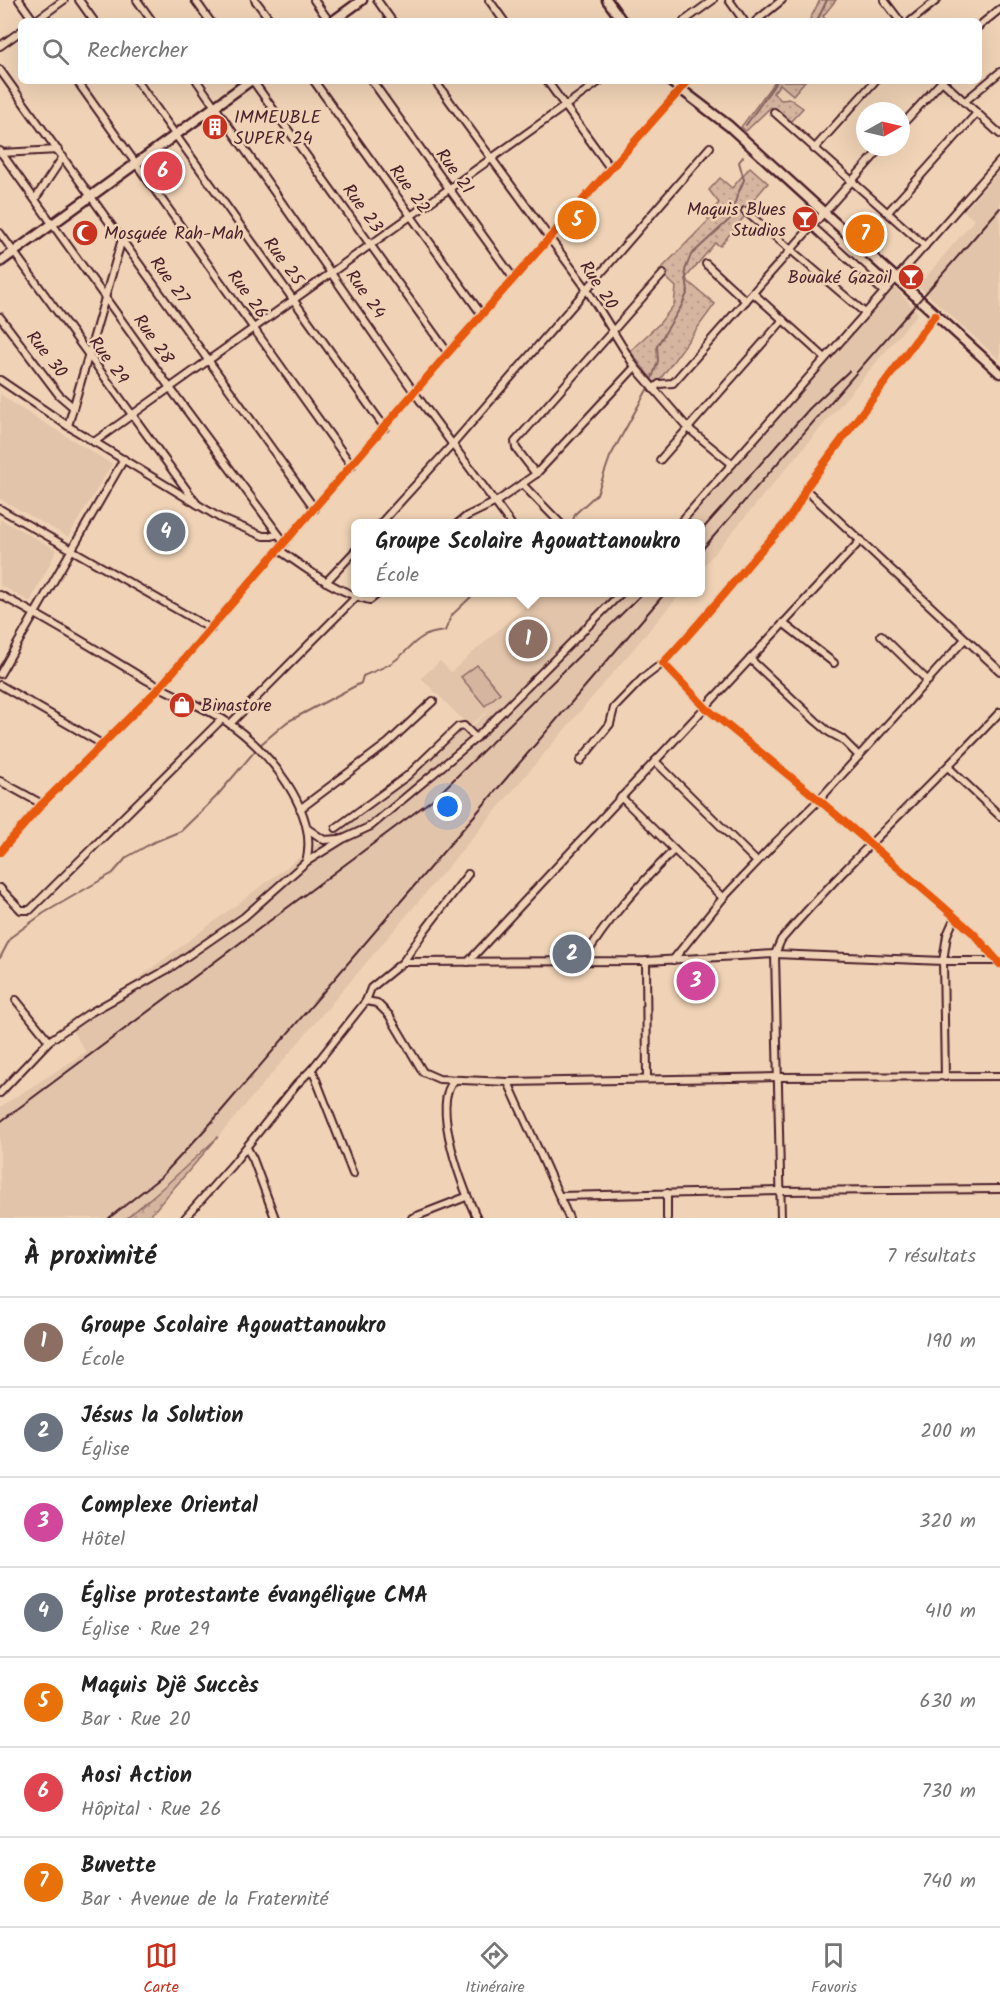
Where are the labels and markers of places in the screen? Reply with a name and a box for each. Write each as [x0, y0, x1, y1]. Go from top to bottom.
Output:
place label: IMMEUBLE SUPER 24 [234, 104, 322, 154]
building icon: IMMEUBLE SUPER 24 [200, 112, 230, 142]
pin: 6 [144, 148, 182, 194]
place label: Maquis Blues Studios [687, 196, 786, 246]
pin: 5 [558, 198, 596, 242]
bar icon: Maquis Blues Studios [790, 204, 820, 234]
pin: 7 [846, 212, 884, 256]
mosque icon: Mosquée Rah-Mah [70, 218, 100, 248]
place label: Mosquée Rah-Mah [104, 220, 244, 249]
bar icon: Bouaké Gazoil [896, 262, 926, 292]
place label: Bouaké Gazoil [788, 264, 893, 293]
pin: 4 [146, 510, 186, 554]
pin: 1 [508, 616, 548, 662]
shop icon: Binastore [167, 690, 197, 720]
place label: Binastore [201, 692, 272, 721]
pin: 2 [552, 932, 592, 976]
pin: 3 [676, 958, 716, 1004]

